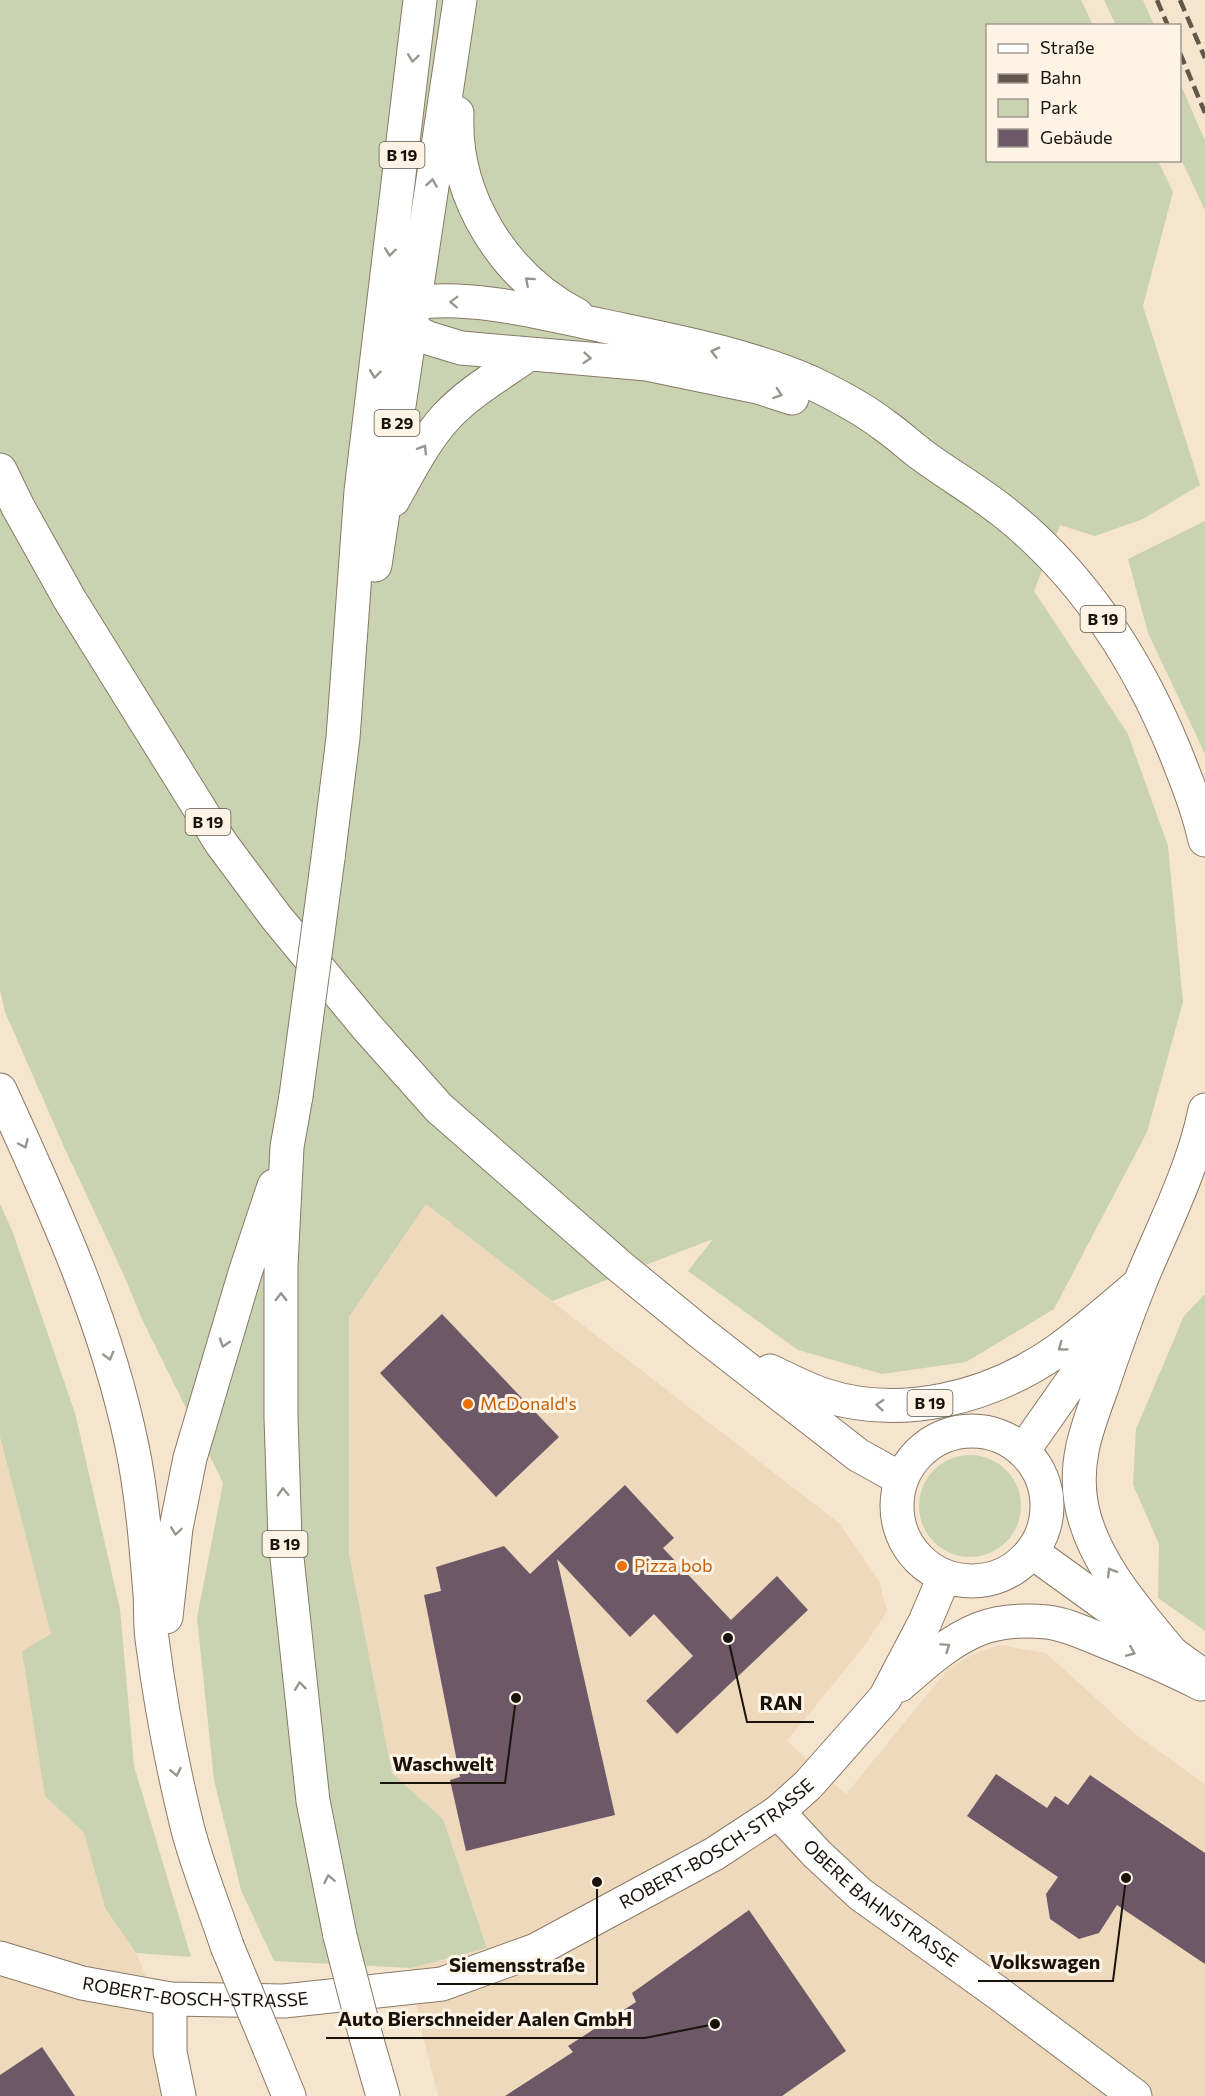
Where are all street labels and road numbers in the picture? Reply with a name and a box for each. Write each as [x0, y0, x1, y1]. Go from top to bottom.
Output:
road number: B 19 [380, 142, 424, 168]
road number: B 29 [374, 410, 420, 436]
road number: B 19 [1080, 606, 1126, 632]
road number: B 19 [186, 809, 230, 835]
road number: B 19 [908, 1390, 952, 1416]
road number: B 19 [262, 1531, 308, 1557]
street label: ROBERT-BOSCH-STRASSE [615, 1773, 818, 1913]
street label: OBERE BAHNSTRASSE [799, 1834, 963, 1971]
street label: ROBERT-BOSCH-STRASSE [81, 1971, 309, 2011]

